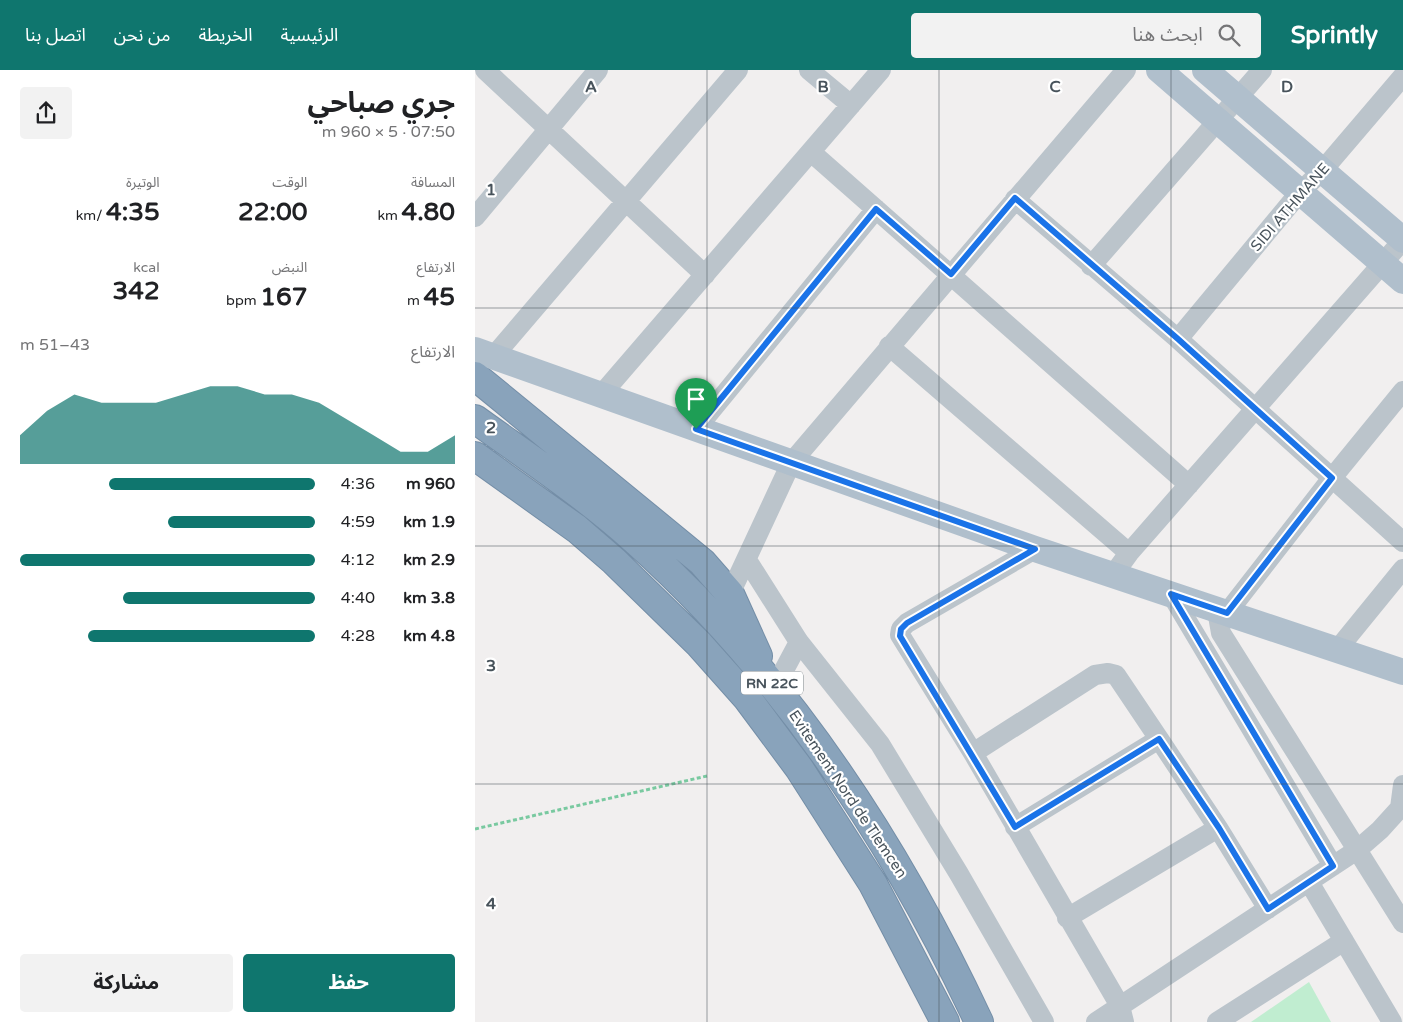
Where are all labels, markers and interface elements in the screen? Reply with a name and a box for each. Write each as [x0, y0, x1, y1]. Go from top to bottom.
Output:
search box [911, 13, 1261, 58]
icon: search [1215, 21, 1243, 49]
text: Sprintly [1291, 21, 1378, 50]
text: اتصل بنا [25, 24, 86, 46]
text: من نحن [114, 24, 171, 46]
text: الخريطة [199, 24, 252, 46]
text: الرئيسية [280, 24, 338, 46]
text: ابحث هنا [1132, 24, 1203, 46]
text: A [585, 77, 597, 97]
text: B [817, 77, 829, 97]
text: C [1049, 77, 1061, 97]
text: D [1281, 77, 1293, 97]
text: جري صباحي [308, 86, 455, 120]
button: share [20, 87, 72, 139]
text: 07:50 · 5 × 960 m [322, 122, 455, 142]
street label: SIDI ATHMANE [1247, 159, 1333, 255]
text: الوتيرة [126, 174, 160, 191]
text: الوقت [272, 174, 307, 191]
text: المسافة [411, 174, 455, 191]
text: 1 [486, 180, 496, 200]
text: 4:35 [106, 197, 160, 227]
text: 22:00 [238, 197, 307, 227]
text: 4.80 [402, 197, 455, 227]
text: /km [76, 207, 106, 224]
text: km [377, 207, 402, 224]
text: kcal [133, 259, 160, 276]
text: النبض [272, 259, 307, 276]
text: الارتفاع [417, 259, 455, 276]
text: 342 [113, 276, 160, 306]
text: 167 [260, 282, 307, 312]
text: 45 [424, 282, 455, 312]
text: bpm [226, 292, 260, 309]
text: m [407, 292, 424, 309]
text: 43–51 m [20, 335, 90, 355]
text: الارتفاع [411, 342, 455, 362]
pin [675, 378, 717, 429]
icon: arrive [682, 385, 710, 413]
text: 2 [486, 418, 496, 438]
text: 4:36 [341, 474, 375, 494]
text: 960 m [406, 474, 455, 494]
text: 4:59 [341, 512, 375, 532]
text: 1.9 km [403, 512, 455, 532]
text: 4:12 [341, 550, 375, 570]
text: 2.9 km [403, 550, 455, 570]
text: 4:40 [341, 588, 375, 608]
text: 3.8 km [403, 588, 455, 608]
text: 4:28 [341, 626, 375, 646]
text: 4.8 km [403, 626, 455, 646]
text: 3 [486, 656, 496, 676]
road number: RN 22C [741, 672, 803, 694]
street label: Evitement Nord de Tlemcen [785, 707, 911, 881]
text: 4 [486, 894, 496, 914]
button: مشاركة [20, 954, 233, 1012]
button: حفظ [243, 954, 455, 1012]

